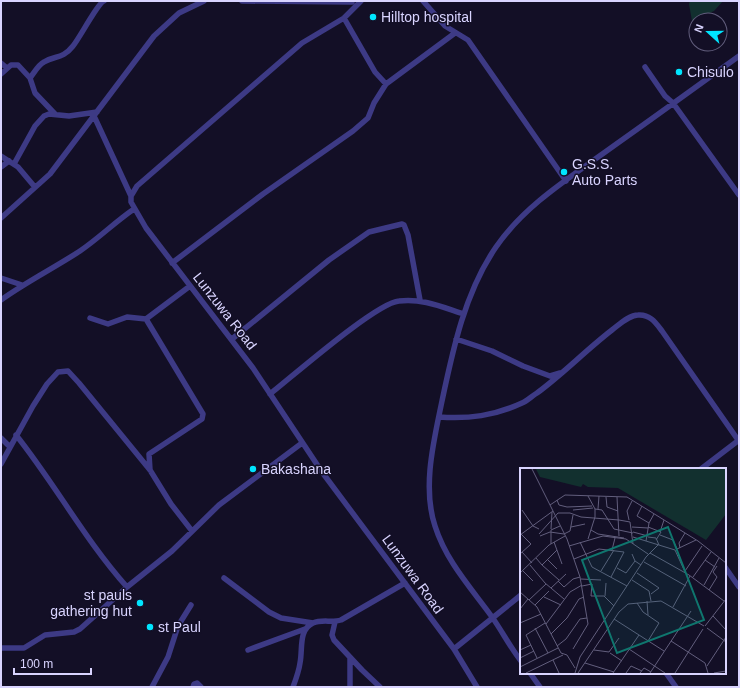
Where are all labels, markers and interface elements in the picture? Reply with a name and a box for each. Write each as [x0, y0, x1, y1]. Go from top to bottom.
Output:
place label: Hilltop hospital [381, 9, 472, 25]
marker: Hilltop hospital [368, 12, 378, 22]
north arrow [688, 12, 728, 52]
text: N [692, 23, 706, 34]
place label: Chisulo [687, 64, 734, 80]
marker: Chisulo [674, 67, 684, 77]
place label: G.S.S. Auto Parts [572, 156, 637, 188]
marker: G.S.S. Auto Parts [559, 167, 569, 177]
street label: Lunzuwa Road [190, 269, 260, 353]
place label: Bakashana [261, 461, 331, 477]
marker: Bakashana [248, 464, 258, 474]
inset map [520, 468, 726, 674]
street label: Lunzuwa Road [379, 532, 447, 616]
place label: st pauls gathering hut [50, 587, 132, 619]
marker: st pauls gathering hut [135, 598, 145, 608]
place label: st Paul [158, 619, 201, 635]
marker: st Paul [145, 622, 155, 632]
scale bar [14, 650, 91, 676]
text: 100 m [20, 657, 53, 671]

